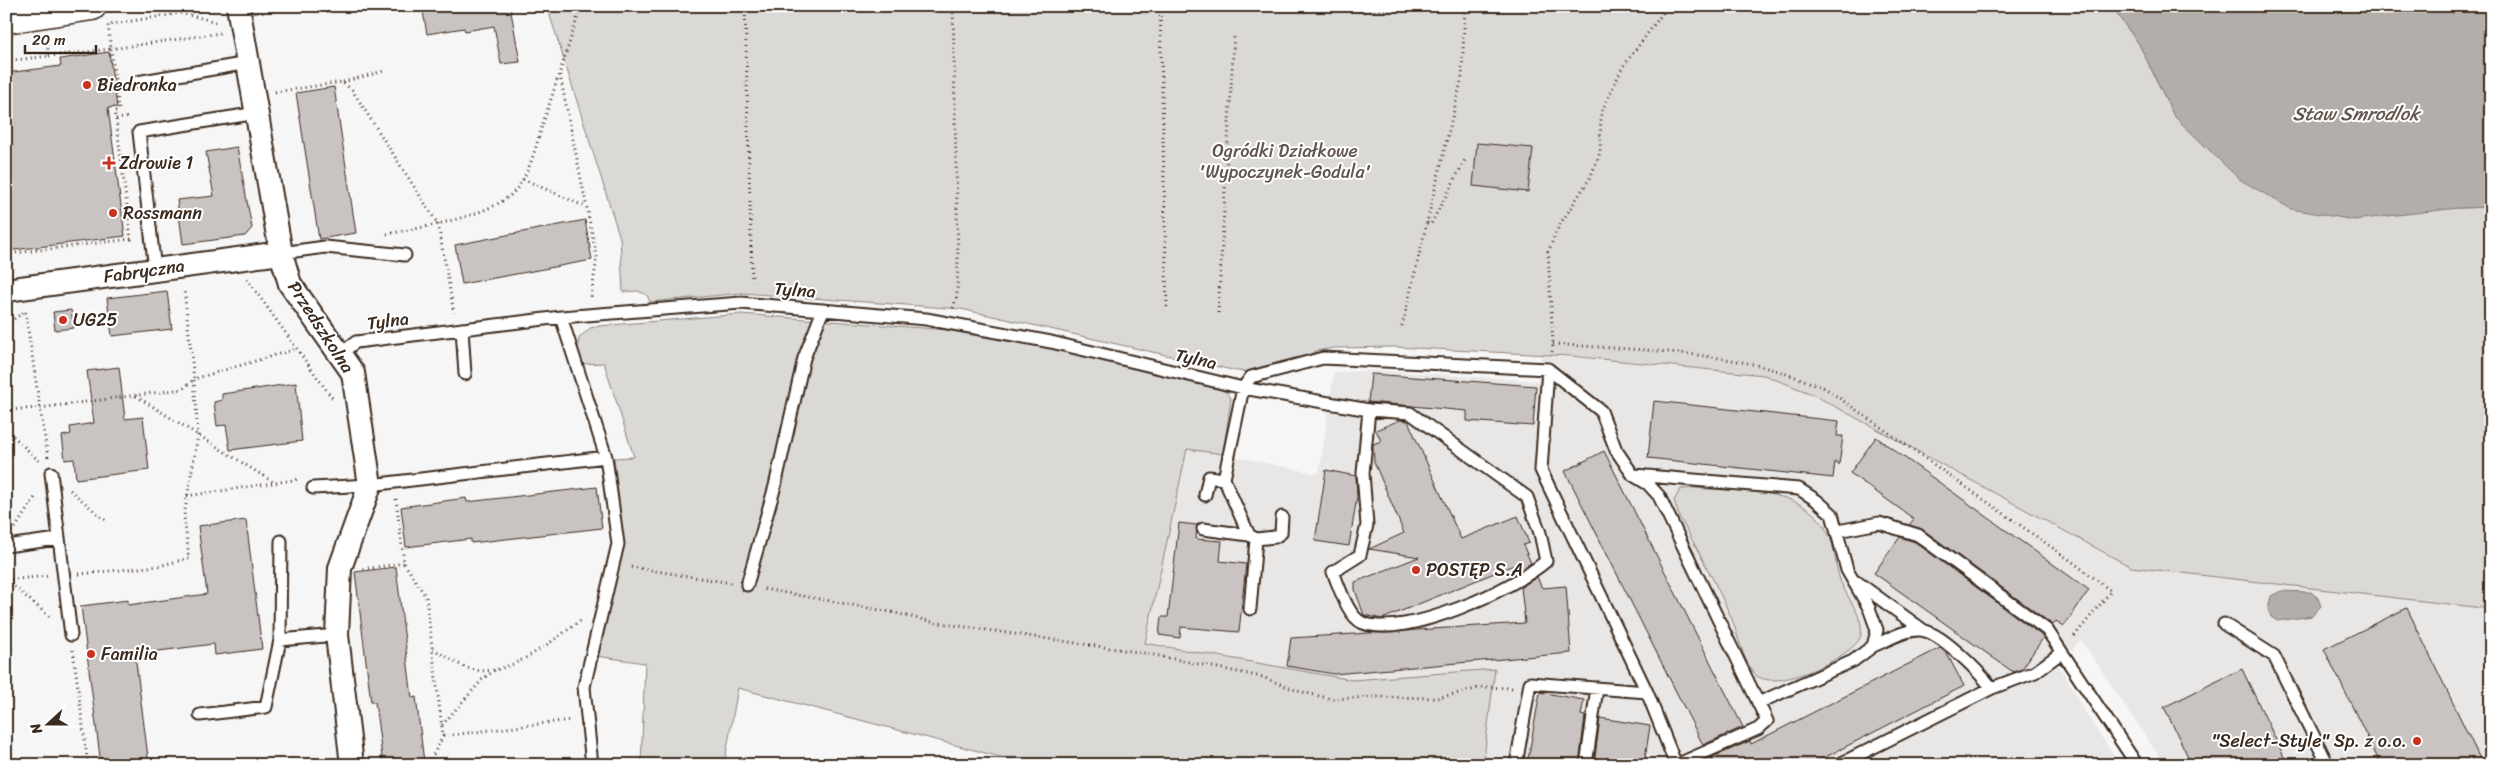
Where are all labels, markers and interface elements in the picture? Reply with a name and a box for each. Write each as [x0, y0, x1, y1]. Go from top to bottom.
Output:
scale bar [25, 22, 96, 54]
text: 20 m [32, 27, 66, 53]
place label: Biedronka [97, 69, 177, 101]
marker: Biedronka [81, 79, 93, 91]
water label: Staw Smrodlok [2293, 97, 2422, 130]
park label: Ogródki Działkowe 'Wypoczynek-Godula' [1199, 135, 1371, 188]
place label: Zdrowie 1 [119, 147, 194, 179]
marker: Zdrowie 1 [103, 157, 115, 169]
place label: Rossmann [123, 197, 202, 229]
marker: Rossmann [107, 207, 119, 219]
street label: Fabryczna [101, 249, 187, 293]
street label: Tylna [773, 272, 817, 308]
street label: Przedszkolna [279, 274, 363, 380]
street label: Tylna [365, 303, 411, 339]
place label: UG25 [73, 304, 118, 336]
marker: UG25 [57, 314, 69, 326]
street label: Tylna [1172, 339, 1220, 379]
place label: POSTĘP S.A [1426, 554, 1523, 586]
marker: POSTĘP S.A [1410, 564, 1422, 576]
place label: Familia [101, 638, 158, 670]
marker: Familia [85, 648, 97, 660]
north arrow [22, 698, 72, 748]
text: N [23, 719, 50, 738]
place label: "Select-Style" Sp. z o.o. [2212, 725, 2407, 757]
marker: "Select-Style" Sp. z o.o. [2411, 735, 2423, 747]

